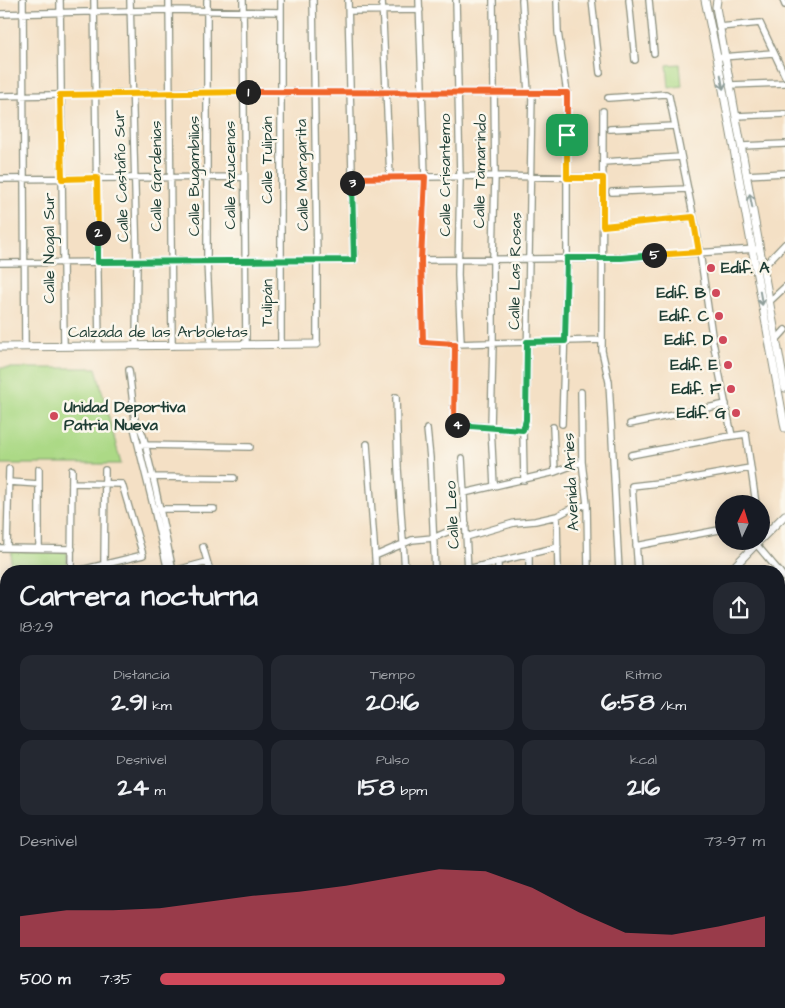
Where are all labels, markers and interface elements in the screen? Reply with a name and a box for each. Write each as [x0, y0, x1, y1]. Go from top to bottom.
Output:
one-way arrow [717, 74, 727, 90]
pin: 1 [236, 80, 260, 104]
text: 1 [248, 82, 249, 102]
street label: Calle Castaño Sur [108, 109, 134, 242]
street label: Calle Tamarindo [468, 113, 492, 229]
street label: Calle Crisantemo [434, 114, 456, 236]
pin [546, 114, 588, 156]
street label: Calle Bugambilias [183, 116, 206, 236]
street label: Calle Tulipán [256, 116, 278, 204]
street label: Calle Margarita [290, 119, 315, 231]
street label: Calle Gardenias [145, 120, 167, 232]
street label: Calle Azucenas [219, 121, 241, 229]
icon: arrive [553, 121, 581, 149]
pin: 3 [340, 170, 364, 196]
text: 3 [349, 173, 356, 193]
street label: Calle Nogal Sur [38, 192, 61, 304]
one-way arrow [746, 193, 755, 209]
street label: Calle Las Rosas [503, 212, 527, 330]
pin: 2 [86, 220, 110, 246]
text: 2 [94, 223, 103, 243]
pin: 5 [642, 242, 666, 268]
text: 5 [650, 245, 659, 265]
place label: Edif. A [721, 257, 770, 279]
marker: Edif. A [705, 262, 717, 274]
street label: Tulipán [256, 279, 278, 327]
place label: Edif. B [656, 282, 707, 304]
marker: Edif. B [710, 287, 722, 299]
one-way arrow [757, 289, 767, 305]
place label: Edif. C [659, 305, 710, 327]
marker: Edif. C [713, 310, 725, 322]
street label: Calzada de las Arboletas [68, 321, 248, 343]
place label: Edif. D [664, 329, 714, 351]
marker: Edif. D [717, 334, 729, 346]
place label: Edif. E [670, 354, 719, 376]
marker: Edif. E [722, 359, 734, 371]
place label: Edif. F [672, 378, 722, 400]
marker: Edif. F [725, 383, 737, 395]
place label: Unidad Deportiva Patria Nueva [64, 396, 186, 436]
place label: Edif. G [677, 402, 727, 424]
marker: Edif. G [730, 407, 742, 419]
marker: Unidad Deportiva Patria Nueva [48, 410, 60, 422]
pin: 4 [444, 412, 470, 438]
text: 4 [453, 415, 462, 435]
street label: Avenida Aries [557, 432, 585, 532]
street label: Calle Leo [439, 480, 465, 550]
north arrow [715, 495, 770, 550]
map controls [715, 495, 770, 550]
text: Carrera nocturna [20, 577, 258, 616]
button: share [713, 582, 765, 634]
text: 18:29 [20, 616, 53, 638]
text: Distancia [113, 665, 170, 685]
text: Tiempo [370, 665, 415, 685]
text: Ritmo [625, 665, 662, 685]
text: 2.91 [111, 685, 147, 720]
text: 20:16 [366, 685, 419, 720]
text: 6:58 [601, 685, 655, 720]
text: km [147, 696, 172, 716]
text: /km [655, 696, 686, 716]
text: Desnivel [117, 750, 166, 770]
text: Pulso [376, 750, 409, 770]
text: kcal [630, 750, 657, 770]
text: 24 [118, 770, 149, 805]
text: 158 [358, 770, 395, 805]
text: 216 [627, 770, 660, 805]
text: m [149, 781, 165, 801]
text: bpm [395, 781, 427, 801]
text: Desnivel [20, 830, 77, 852]
text: 73–97 m [704, 830, 765, 852]
text: 500 m [20, 968, 70, 990]
text: 7:35 [100, 968, 132, 990]

